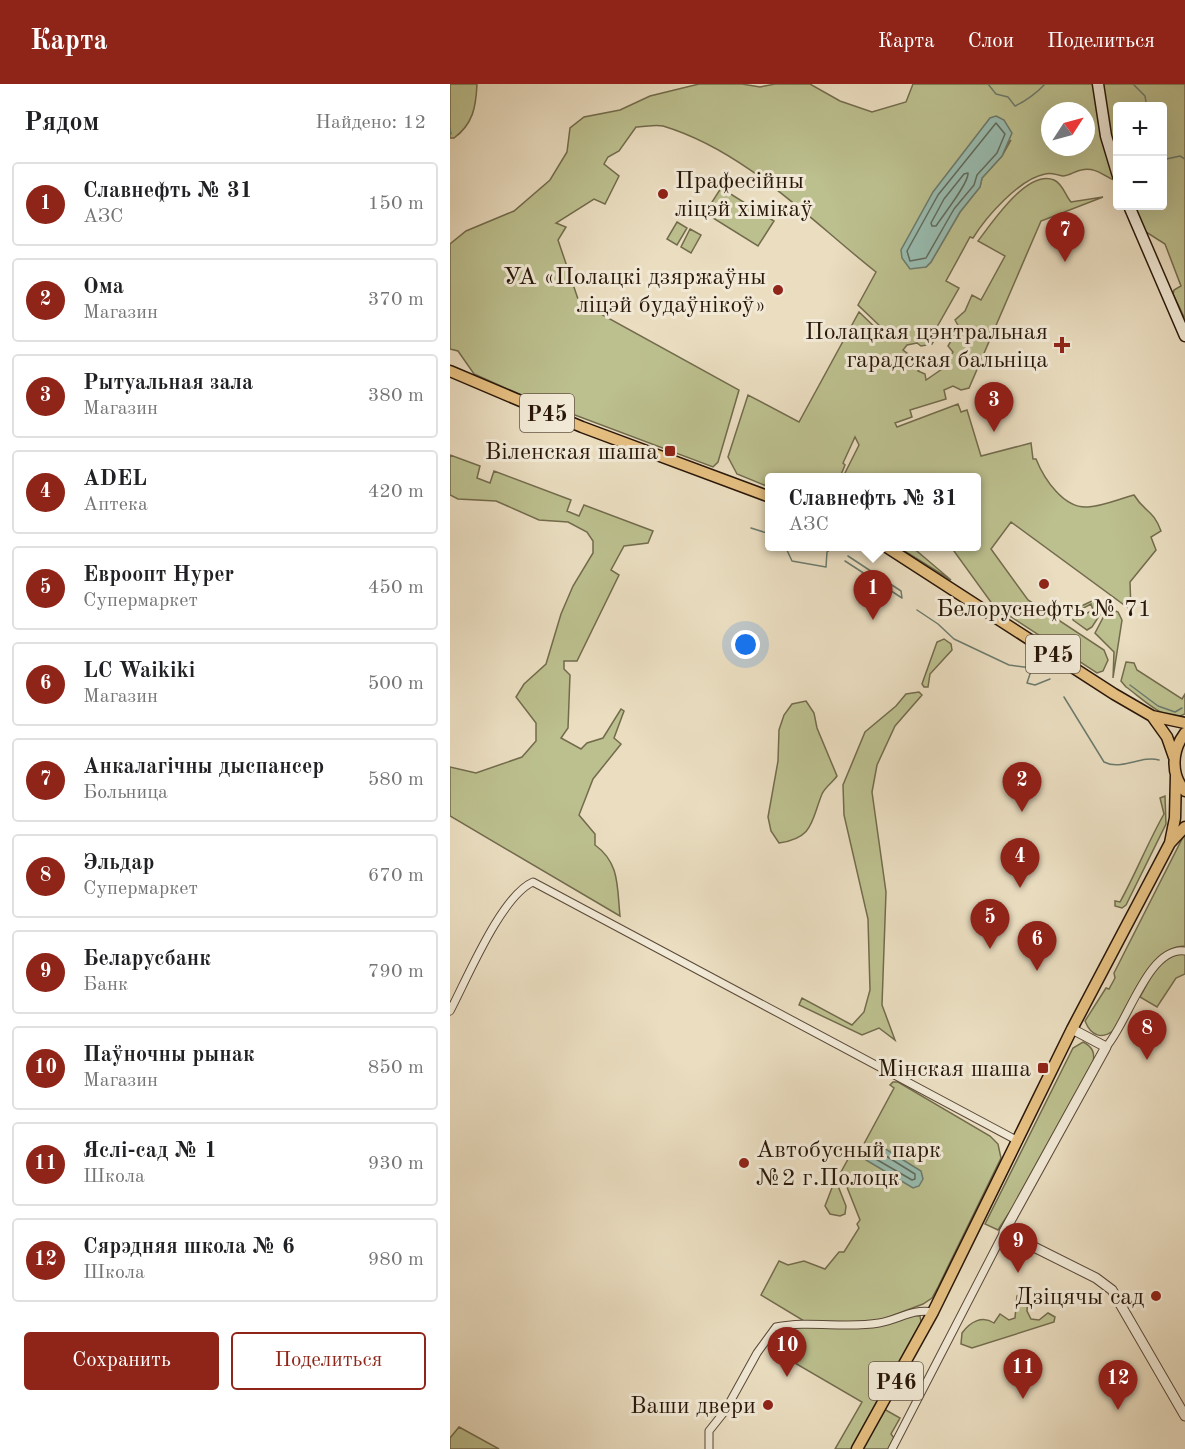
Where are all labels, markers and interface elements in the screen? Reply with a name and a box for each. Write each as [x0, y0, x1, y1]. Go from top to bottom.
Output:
text: Карта [30, 28, 108, 56]
text: Карта [878, 31, 935, 52]
text: Слои [968, 31, 1014, 52]
text: Поделиться [1047, 31, 1155, 52]
north arrow [1041, 102, 1095, 156]
map controls [1113, 102, 1167, 210]
button: + [1113, 102, 1167, 156]
text: Рядом [24, 110, 99, 136]
text: Найдено: 12 [315, 113, 426, 133]
button: − [1113, 156, 1167, 210]
place label: Прафесійны ліцэй хімікаў [675, 170, 813, 222]
text: Славнефть № 31 [83, 180, 252, 202]
marker: Прафесійны ліцэй хімікаў [656, 187, 670, 201]
text: 1 [40, 194, 51, 214]
text: 150 m [368, 194, 424, 214]
text: АЗС [83, 207, 124, 227]
pin: 7 [1046, 212, 1084, 262]
place label: УА «Полацкі дзяржаўны ліцэй будаўнікоў» [503, 266, 766, 318]
text: Ома [83, 276, 124, 298]
marker: УА «Полацкі дзяржаўны ліцэй будаўнікоў» [771, 283, 785, 297]
text: 2 [40, 290, 51, 310]
text: 370 m [368, 290, 424, 310]
text: Магазин [83, 303, 158, 323]
place label: Полацкая цэнтральная гарадская бальніца [805, 321, 1048, 373]
marker: Полацкая цэнтральная гарадская бальніца [1053, 336, 1071, 354]
text: Рытуальная зала [83, 372, 253, 394]
pin: 3 [974, 382, 1014, 432]
text: 3 [40, 386, 51, 406]
text: 380 m [368, 386, 424, 406]
road number: Р45 [520, 394, 574, 432]
text: Магазин [83, 399, 158, 419]
place label: Віленская шаша [485, 441, 658, 465]
marker: Віленская шаша [663, 444, 677, 458]
text: ADEL [83, 468, 147, 490]
popup [765, 473, 981, 551]
text: 4 [40, 482, 51, 502]
text: 420 m [368, 482, 424, 502]
text: Славнефть № 31 [788, 488, 958, 510]
text: Аптека [83, 495, 148, 515]
text: АЗС [788, 515, 829, 535]
text: Евроопт Hyper [83, 564, 234, 586]
pin: 1 [854, 570, 892, 620]
marker: Белоруснефть № 71 [1037, 577, 1051, 591]
text: 5 [40, 578, 51, 598]
text: 450 m [368, 578, 424, 598]
text: Супермаркет [83, 591, 198, 611]
place label: Белоруснефть № 71 [936, 598, 1152, 622]
your location [731, 630, 760, 659]
road number: Р45 [1026, 635, 1080, 673]
text: LC Waikiki [83, 660, 195, 682]
text: 6 [40, 674, 51, 694]
text: 500 m [368, 674, 424, 694]
text: Магазин [83, 687, 158, 707]
text: Анкалагічны дыспансер [83, 756, 324, 778]
pin: 2 [1002, 762, 1042, 812]
text: 7 [40, 770, 51, 790]
text: 580 m [368, 770, 424, 790]
text: Больница [83, 783, 168, 803]
pin: 4 [1000, 838, 1040, 888]
text: Эльдар [83, 852, 154, 874]
text: 8 [40, 866, 51, 886]
text: 670 m [368, 866, 424, 886]
text: Супермаркет [83, 879, 198, 899]
pin: 5 [970, 900, 1010, 949]
pin: 6 [1018, 922, 1056, 971]
text: Беларусбанк [83, 948, 211, 970]
text: 9 [40, 962, 51, 982]
text: 790 m [368, 962, 424, 982]
text: Банк [83, 975, 128, 995]
pin: 8 [1128, 1010, 1166, 1060]
text: Паўночны рынак [83, 1044, 254, 1066]
text: 10 [34, 1058, 57, 1078]
text: 850 m [368, 1058, 424, 1078]
place label: Мінская шаша [877, 1058, 1031, 1082]
marker: Мінская шаша [1036, 1061, 1050, 1075]
text: Магазин [83, 1071, 158, 1091]
place label: Автобусный парк №2 г.Полоцк [756, 1139, 941, 1191]
text: Яслі-сад № 1 [83, 1140, 217, 1162]
text: 11 [34, 1154, 57, 1174]
text: 930 m [368, 1154, 424, 1174]
marker: Автобусный парк №2 г.Полоцк [737, 1156, 751, 1170]
text: Школа [83, 1167, 145, 1187]
pin: 9 [998, 1224, 1038, 1273]
text: Сярэдняя школа № 6 [83, 1236, 295, 1258]
text: 12 [34, 1250, 57, 1270]
text: 980 m [368, 1250, 424, 1270]
text: Школа [83, 1263, 145, 1283]
place label: Дзіцячы сад [1015, 1286, 1144, 1310]
marker: Дзіцячы сад [1149, 1289, 1163, 1303]
pin: 10 [768, 1328, 806, 1377]
button: Сохранить [24, 1332, 219, 1390]
button: Поделиться [231, 1332, 426, 1390]
pin: 11 [1004, 1350, 1042, 1399]
pin: 12 [1098, 1360, 1138, 1410]
road number: Р46 [869, 1362, 923, 1400]
place label: Ваши двери [630, 1395, 756, 1419]
marker: Ваши двери [761, 1398, 775, 1412]

